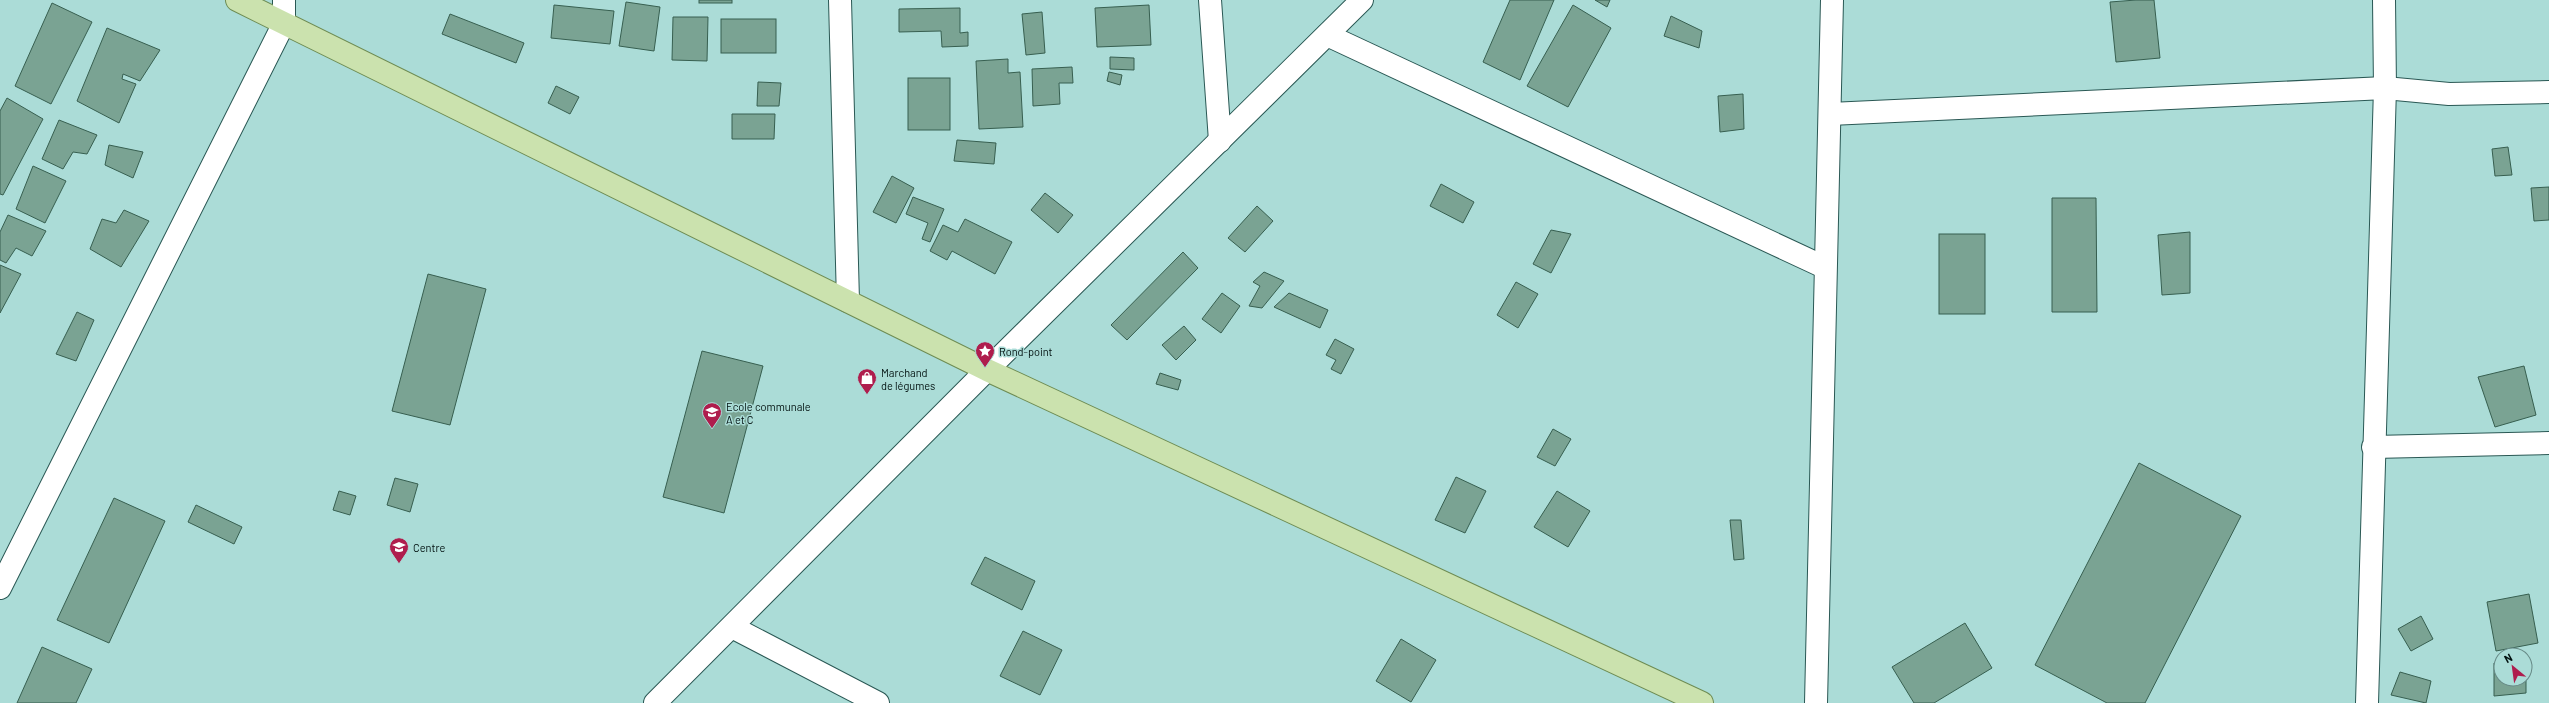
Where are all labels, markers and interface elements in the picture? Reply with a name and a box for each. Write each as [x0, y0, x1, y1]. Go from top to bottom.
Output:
place icon: Rond-point [974, 340, 996, 368]
place label: Rond-point [999, 345, 1053, 358]
place label: Marchand de légumes [881, 366, 935, 392]
shop icon: Marchand de légumes [856, 367, 878, 395]
place label: Ecole communale A et C [726, 400, 811, 426]
school or university icon: Ecole communale A et C [701, 401, 723, 429]
school or university icon: Centre [388, 536, 410, 564]
place label: Centre [413, 541, 445, 554]
north arrow [2493, 647, 2533, 687]
text: N [2502, 650, 2514, 665]

